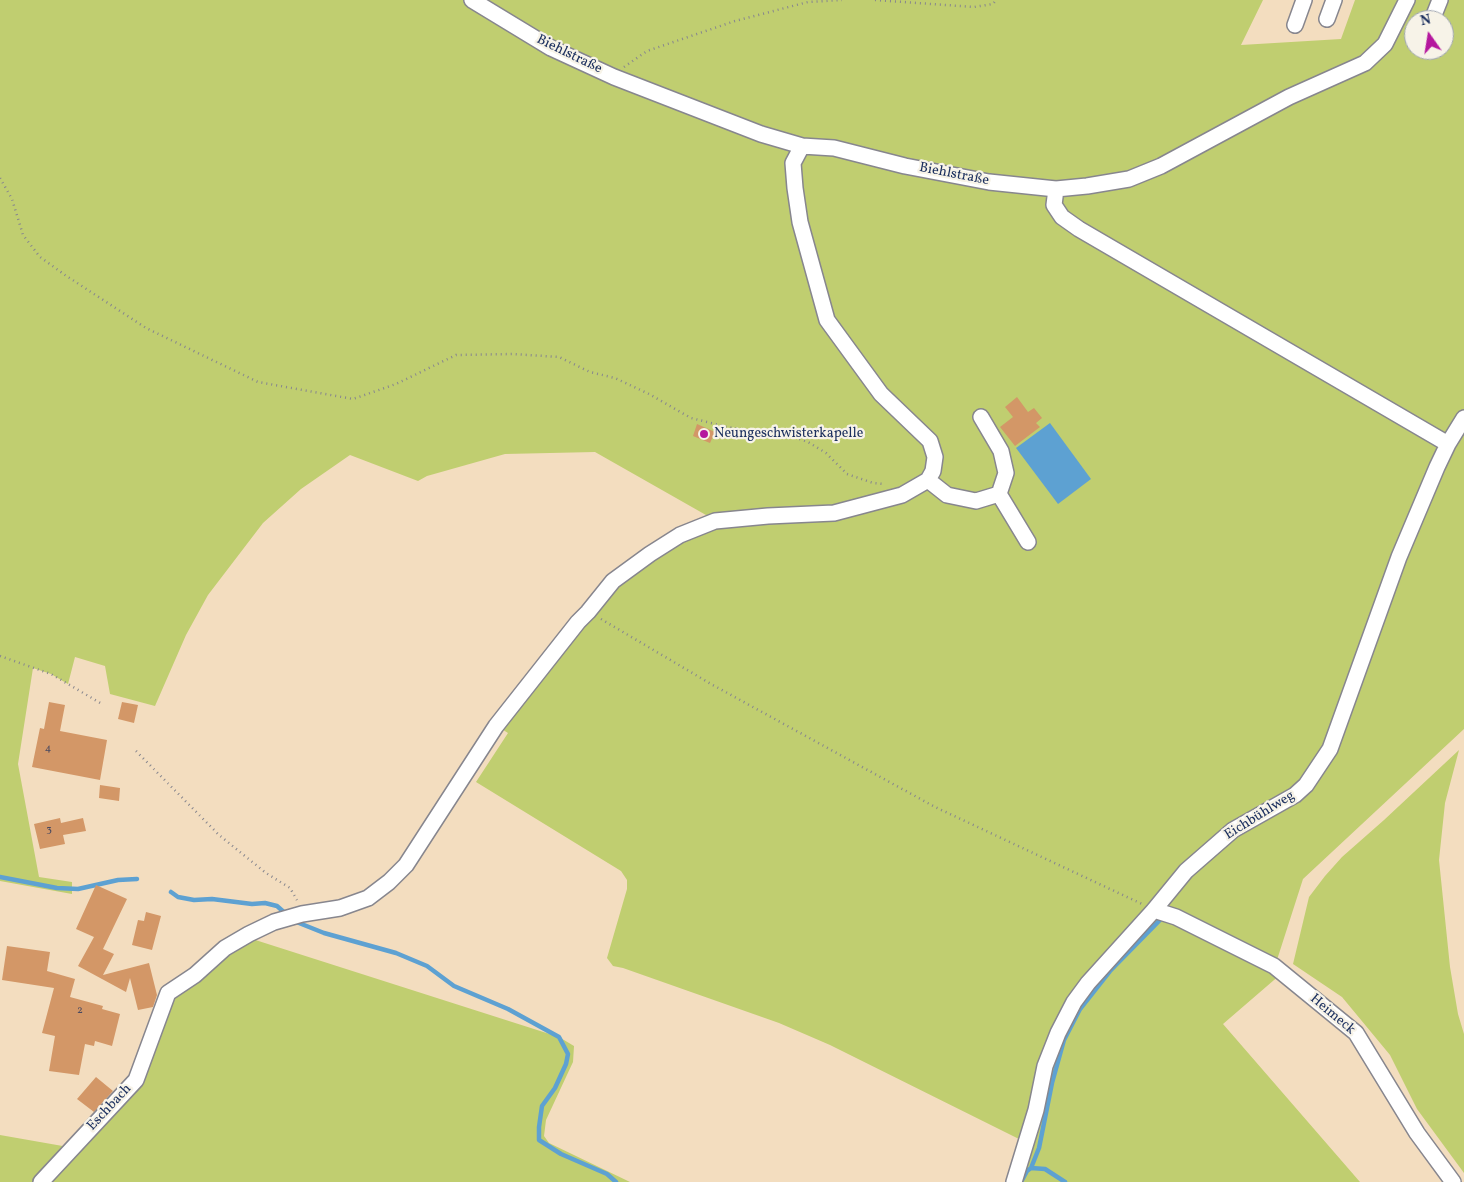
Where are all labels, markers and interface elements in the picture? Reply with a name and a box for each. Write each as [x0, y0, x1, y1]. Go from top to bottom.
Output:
north arrow [1404, 10, 1454, 60]
text: N [1419, 10, 1433, 31]
street label: Biehlstraße [533, 32, 605, 78]
street label: Biehlstraße [918, 160, 990, 190]
place label: Neungeschwisterkapelle [714, 426, 863, 442]
marker: Neungeschwisterkapelle [698, 428, 710, 440]
house number: 4 [45, 742, 51, 756]
street label: Eichbühlweg [1222, 788, 1298, 844]
house number: 3 [46, 823, 52, 837]
street label: Heimeck [1306, 991, 1358, 1039]
house number: 2 [77, 1004, 83, 1018]
street label: Eschbach [84, 1081, 136, 1135]

